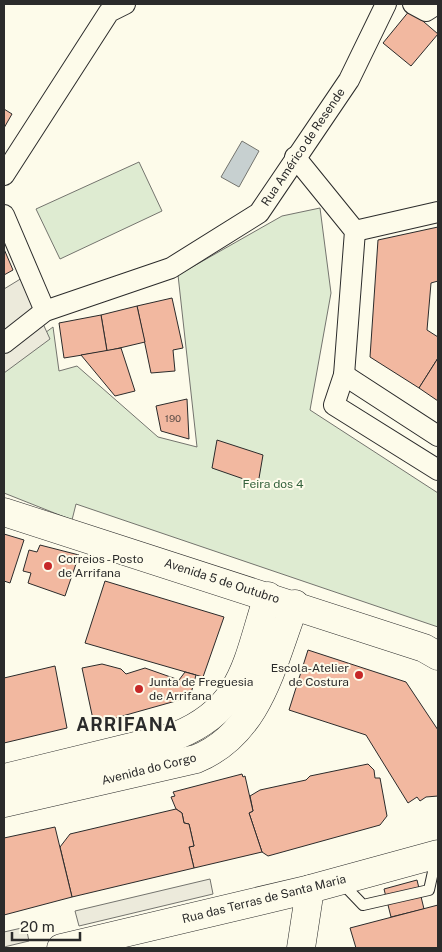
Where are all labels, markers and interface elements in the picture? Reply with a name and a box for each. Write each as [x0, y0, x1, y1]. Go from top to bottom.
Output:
street label: Rua Américo de Resende [258, 85, 348, 209]
house number: 190 [165, 412, 181, 424]
park label: Feira dos 4 [242, 477, 304, 491]
place label: Correios - Posto de Arrifana [58, 552, 144, 580]
street label: Avenida 5 de Outubro [163, 556, 282, 606]
marker: Correios - Posto de Arrifana [42, 560, 54, 572]
place label: Escola-Atelier de Costura [271, 661, 349, 689]
marker: Escola-Atelier de Costura [353, 669, 365, 681]
place label: Junta de Freguesia de Arrifana [149, 675, 253, 703]
marker: Junta de Freguesia de Arrifana [133, 683, 145, 695]
district label: ARRIFANA [76, 714, 178, 735]
street label: Avenida do Corgo [100, 750, 198, 788]
street label: Rua das Terras de Santa Maria [181, 872, 347, 926]
scale bar [12, 910, 80, 942]
text: 20 m [20, 918, 55, 935]

